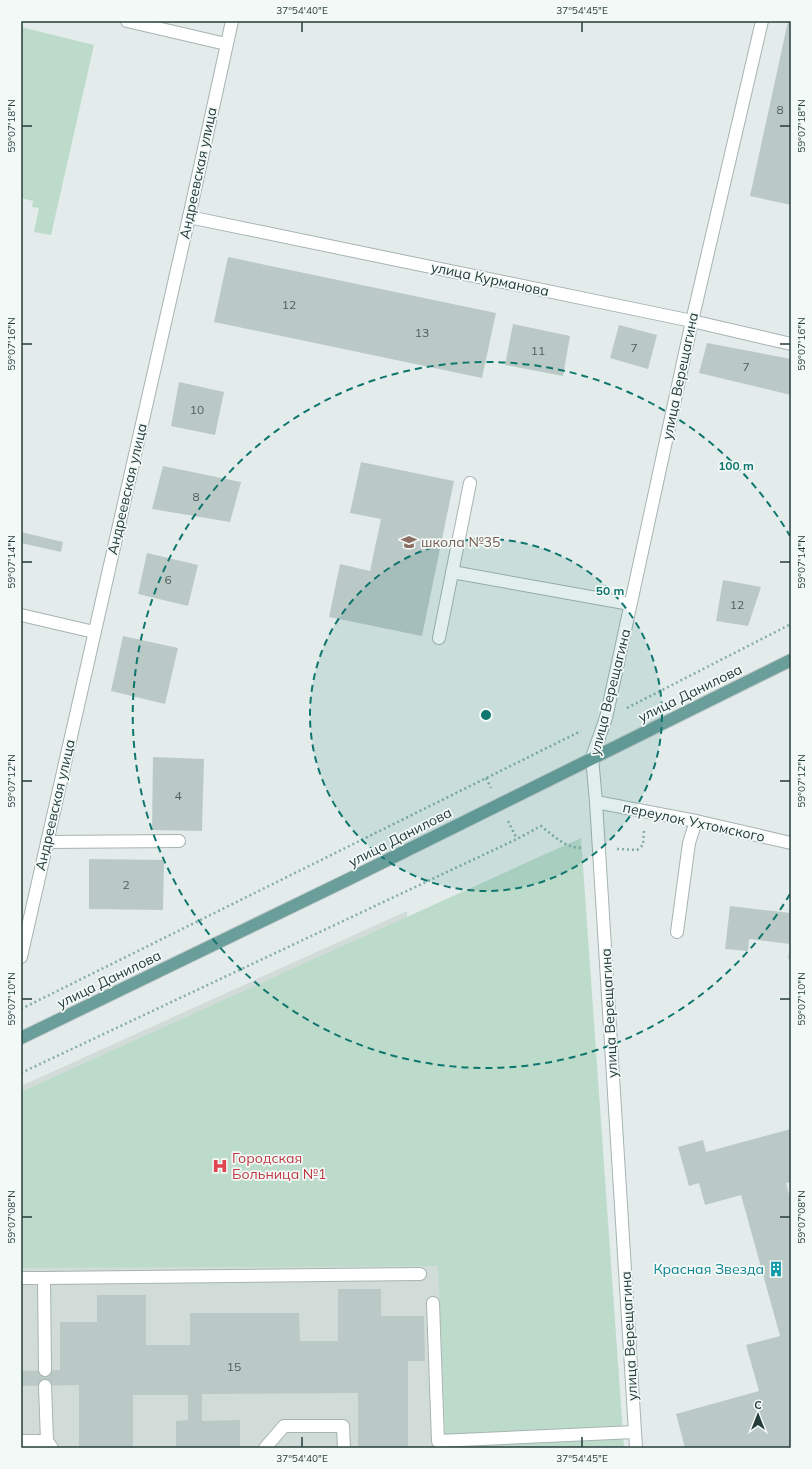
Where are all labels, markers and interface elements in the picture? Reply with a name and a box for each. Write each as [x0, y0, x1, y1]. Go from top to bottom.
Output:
text: 37°54'40"E [276, 4, 328, 17]
text: 37°54'45"E [556, 4, 608, 17]
text: 59°07'18"N [5, 99, 18, 153]
text: 59°07'18"N [795, 99, 808, 153]
house number: 8 [776, 102, 784, 117]
street label: Андреевская улица [175, 105, 221, 241]
street label: улица Курманова [429, 258, 551, 300]
house number: 12 [282, 297, 296, 312]
street label: улица Верещагина [658, 311, 702, 441]
text: 59°07'16"N [5, 317, 18, 371]
text: 59°07'16"N [795, 317, 808, 371]
house number: 13 [415, 325, 429, 340]
house number: 7 [630, 340, 638, 355]
house number: 11 [531, 343, 545, 358]
house number: 7 [742, 359, 750, 374]
house number: 10 [190, 402, 204, 417]
street label: Андреевская улица [103, 422, 151, 556]
text: 100 m [718, 458, 754, 473]
house number: 8 [192, 489, 200, 504]
school or university icon: школа №35 [400, 533, 418, 551]
place label: школа №35 [421, 533, 500, 551]
text: 59°07'14"N [5, 535, 18, 589]
text: 59°07'14"N [795, 535, 808, 589]
house number: 6 [164, 572, 172, 587]
text: 50 m [596, 583, 624, 598]
house number: 12 [730, 597, 744, 612]
street label: улица Верещагина [586, 627, 634, 757]
street label: улица Данилова [635, 660, 745, 726]
centre of rings [479, 708, 493, 722]
street label: Андреевская улица [31, 738, 79, 872]
text: 59°07'12"N [5, 754, 18, 808]
text: 59°07'12"N [795, 754, 808, 808]
house number: 4 [174, 788, 182, 803]
street label: переулок Ухтомского [621, 798, 767, 846]
street label: улица Данилова [345, 803, 455, 871]
house number: 2 [122, 877, 130, 892]
street label: улица Данилова [54, 946, 164, 1012]
street label: улица Верещагина [597, 948, 621, 1078]
text: 59°07'10"N [5, 972, 18, 1026]
text: 59°07'10"N [795, 972, 808, 1026]
place label: Городская Больница №1 [232, 1149, 326, 1183]
hospital icon: Городская Больница №1 [211, 1157, 229, 1175]
text: 59°07'08"N [5, 1190, 18, 1244]
text: 59°07'08"N [795, 1190, 808, 1244]
place label: Красная Звезда [653, 1260, 764, 1278]
building icon: Красная Звезда [767, 1260, 785, 1278]
street label: улица Верещагина [617, 1271, 641, 1401]
house number: 15 [227, 1359, 241, 1374]
north arrow [738, 1395, 778, 1435]
text: С [754, 1398, 762, 1412]
text: 37°54'40"E [276, 1452, 328, 1465]
text: 37°54'45"E [556, 1452, 608, 1465]

